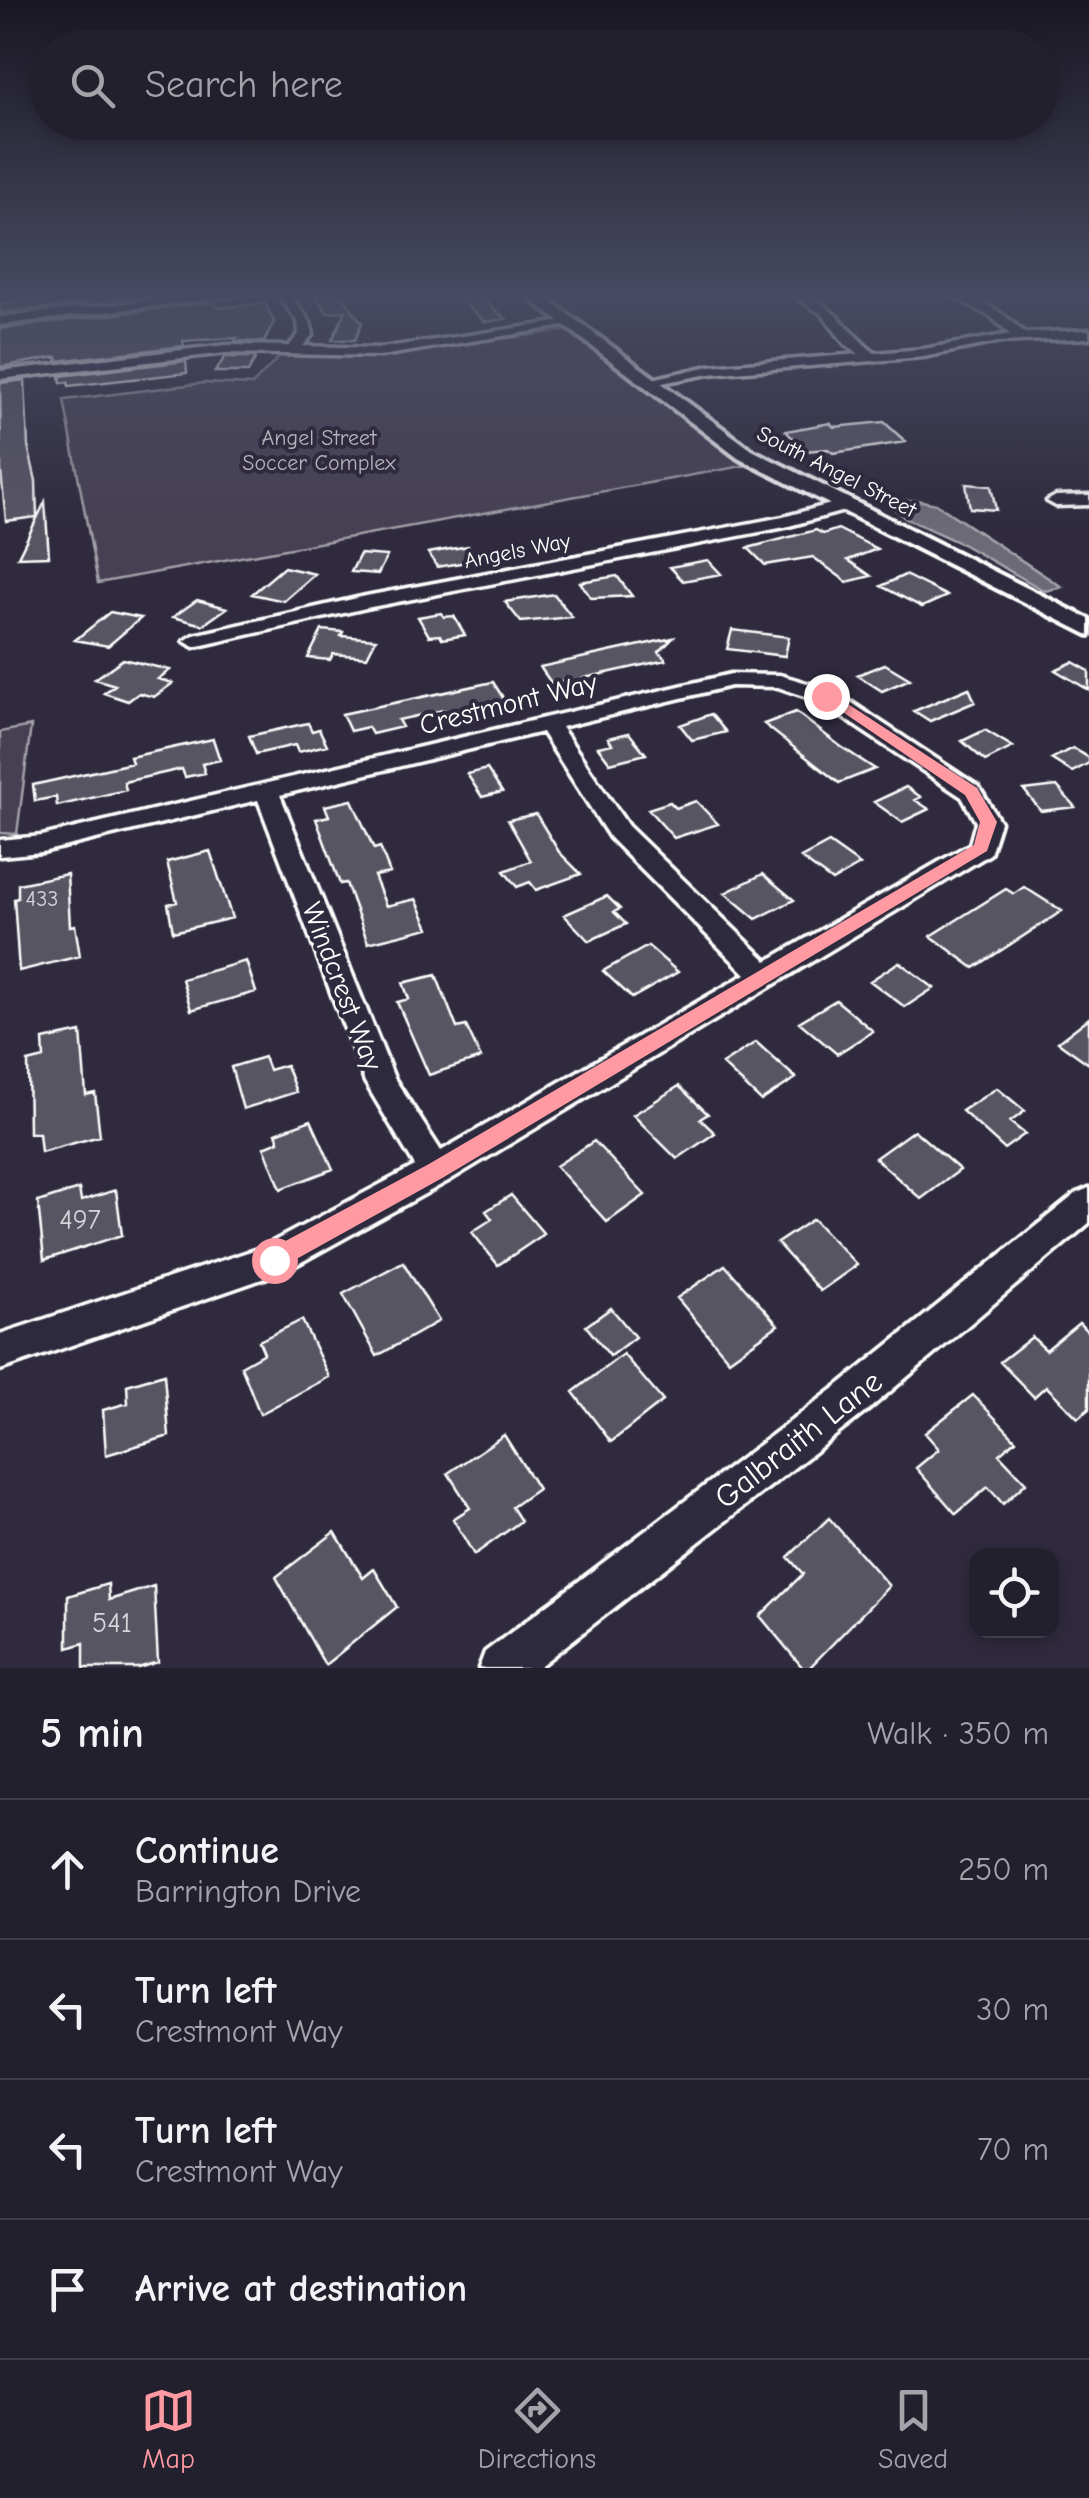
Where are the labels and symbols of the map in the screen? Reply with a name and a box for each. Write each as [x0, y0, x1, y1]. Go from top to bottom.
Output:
street label: South Angel Street [753, 421, 921, 524]
park label: Angel Street Soccer Complex [242, 425, 396, 476]
street label: Angels Way [462, 528, 573, 574]
street label: Crestmont Way [416, 666, 601, 741]
route end [804, 674, 850, 720]
house number: 433 [26, 886, 58, 912]
street label: Windcrest Way [295, 898, 389, 1075]
house number: 497 [59, 1204, 101, 1236]
route start [252, 1238, 298, 1284]
street label: Galbraith Lane [707, 1363, 889, 1516]
house number: 541 [92, 1607, 132, 1639]

